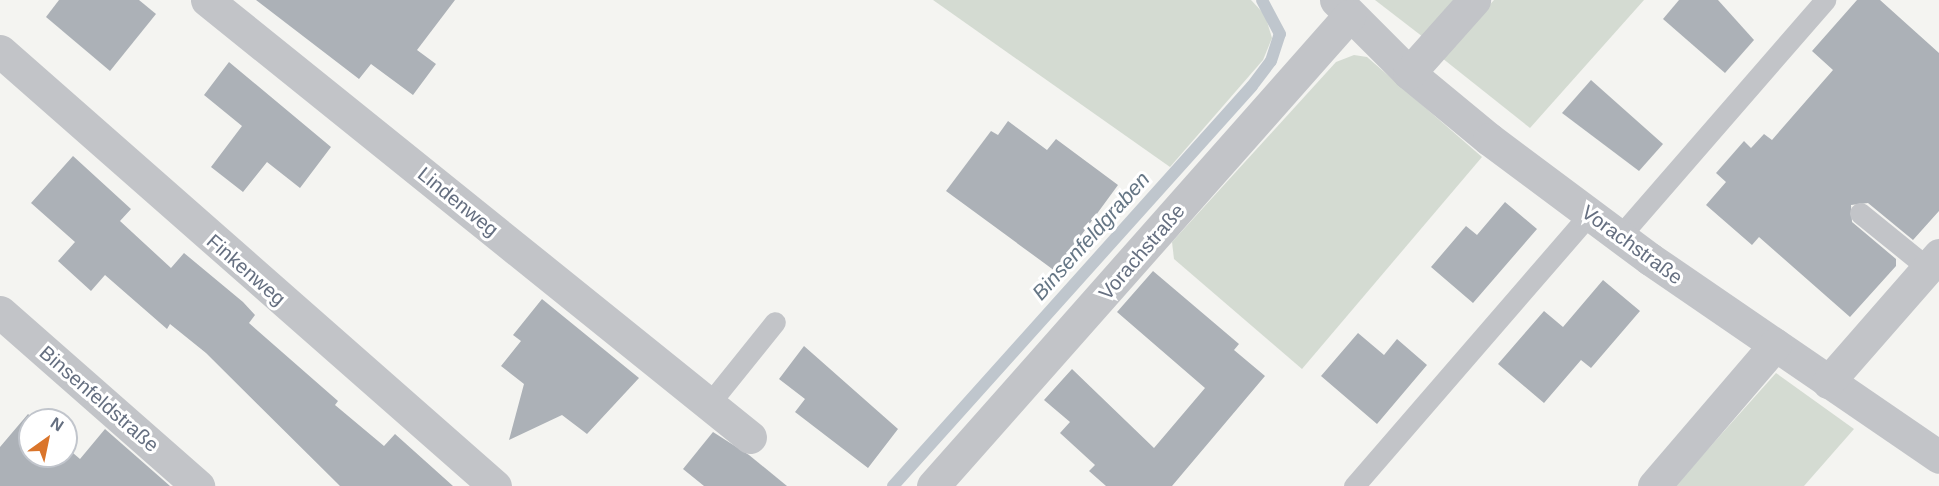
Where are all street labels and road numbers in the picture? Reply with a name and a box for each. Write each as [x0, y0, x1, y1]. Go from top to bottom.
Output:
street label: Lindenweg [413, 162, 503, 242]
street label: Vorachstraße [1094, 199, 1190, 305]
street label: Vorachstraße [1577, 200, 1687, 290]
street label: Finkenweg [202, 229, 290, 311]
street label: Binsenfeldstraße [34, 341, 164, 457]

